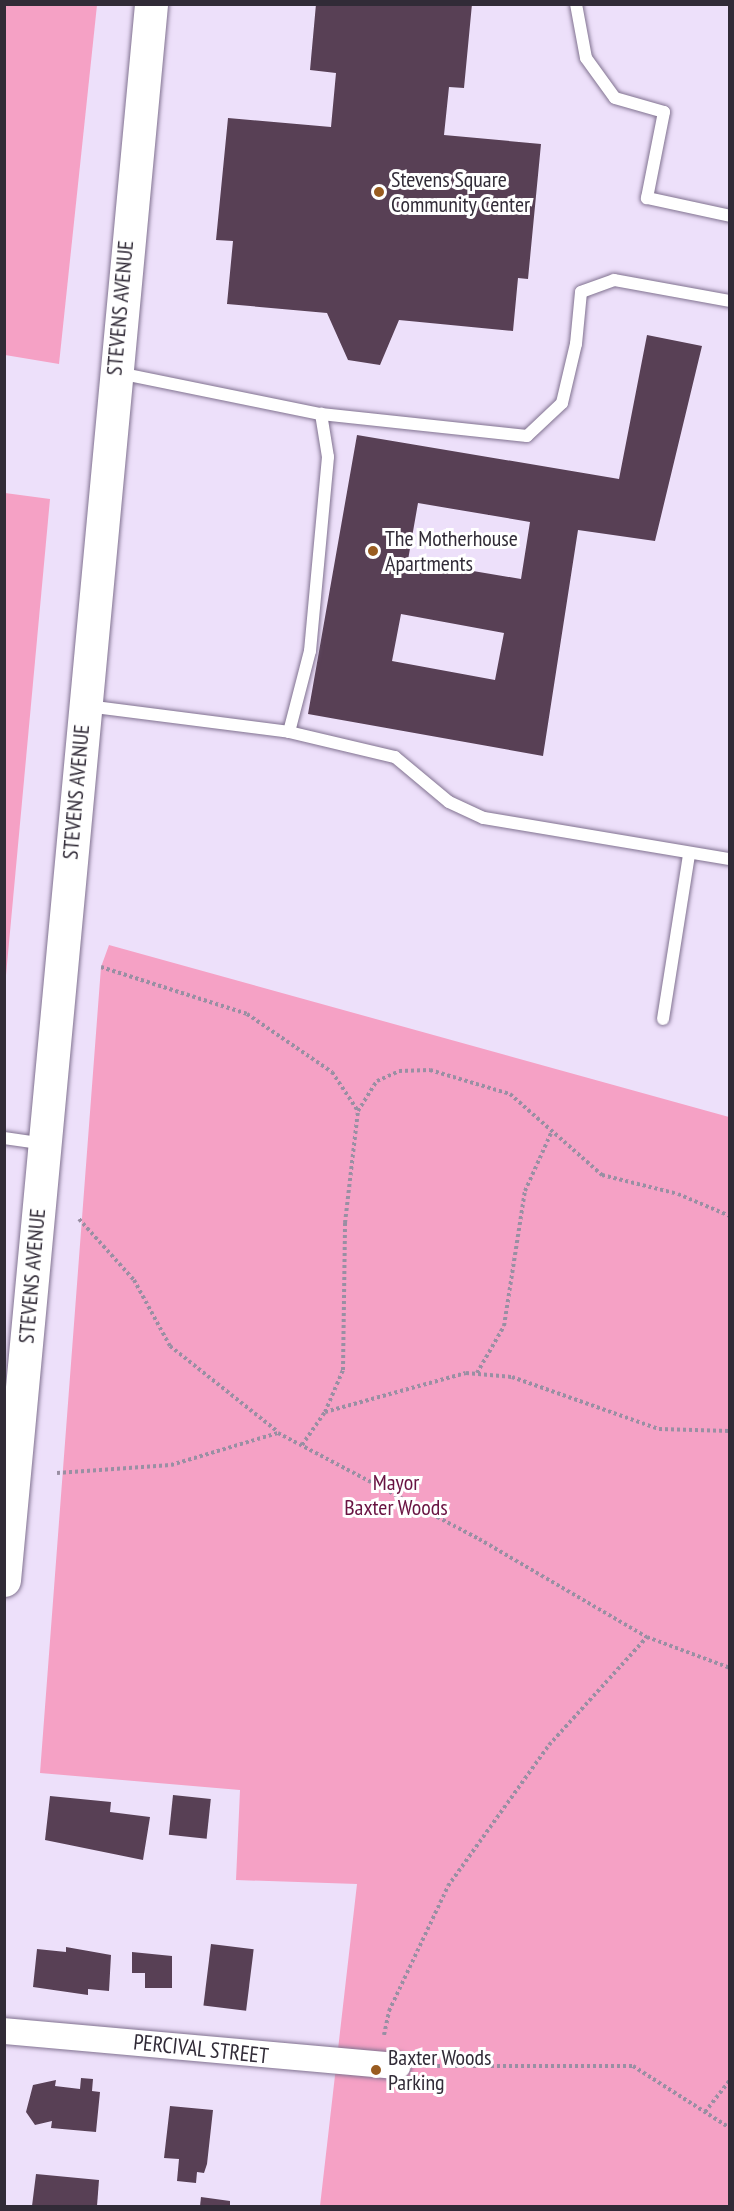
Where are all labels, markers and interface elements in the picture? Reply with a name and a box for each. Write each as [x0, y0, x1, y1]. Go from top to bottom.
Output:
place label: Stevens Square Community Center [391, 166, 531, 218]
marker: Stevens Square Community Center [372, 185, 386, 199]
street label: STEVENS AVENUE [101, 239, 139, 377]
place label: The Motherhouse Apartments [385, 525, 518, 576]
marker: The Motherhouse Apartments [366, 544, 380, 558]
street label: STEVENS AVENUE [57, 723, 95, 861]
street label: STEVENS AVENUE [13, 1207, 51, 1345]
park label: Mayor Baxter Woods [344, 1469, 448, 1520]
street label: PERCIVAL STREET [132, 2029, 270, 2069]
place label: Baxter Woods Parking [388, 2044, 492, 2096]
marker: Baxter Woods Parking [369, 2063, 383, 2077]

